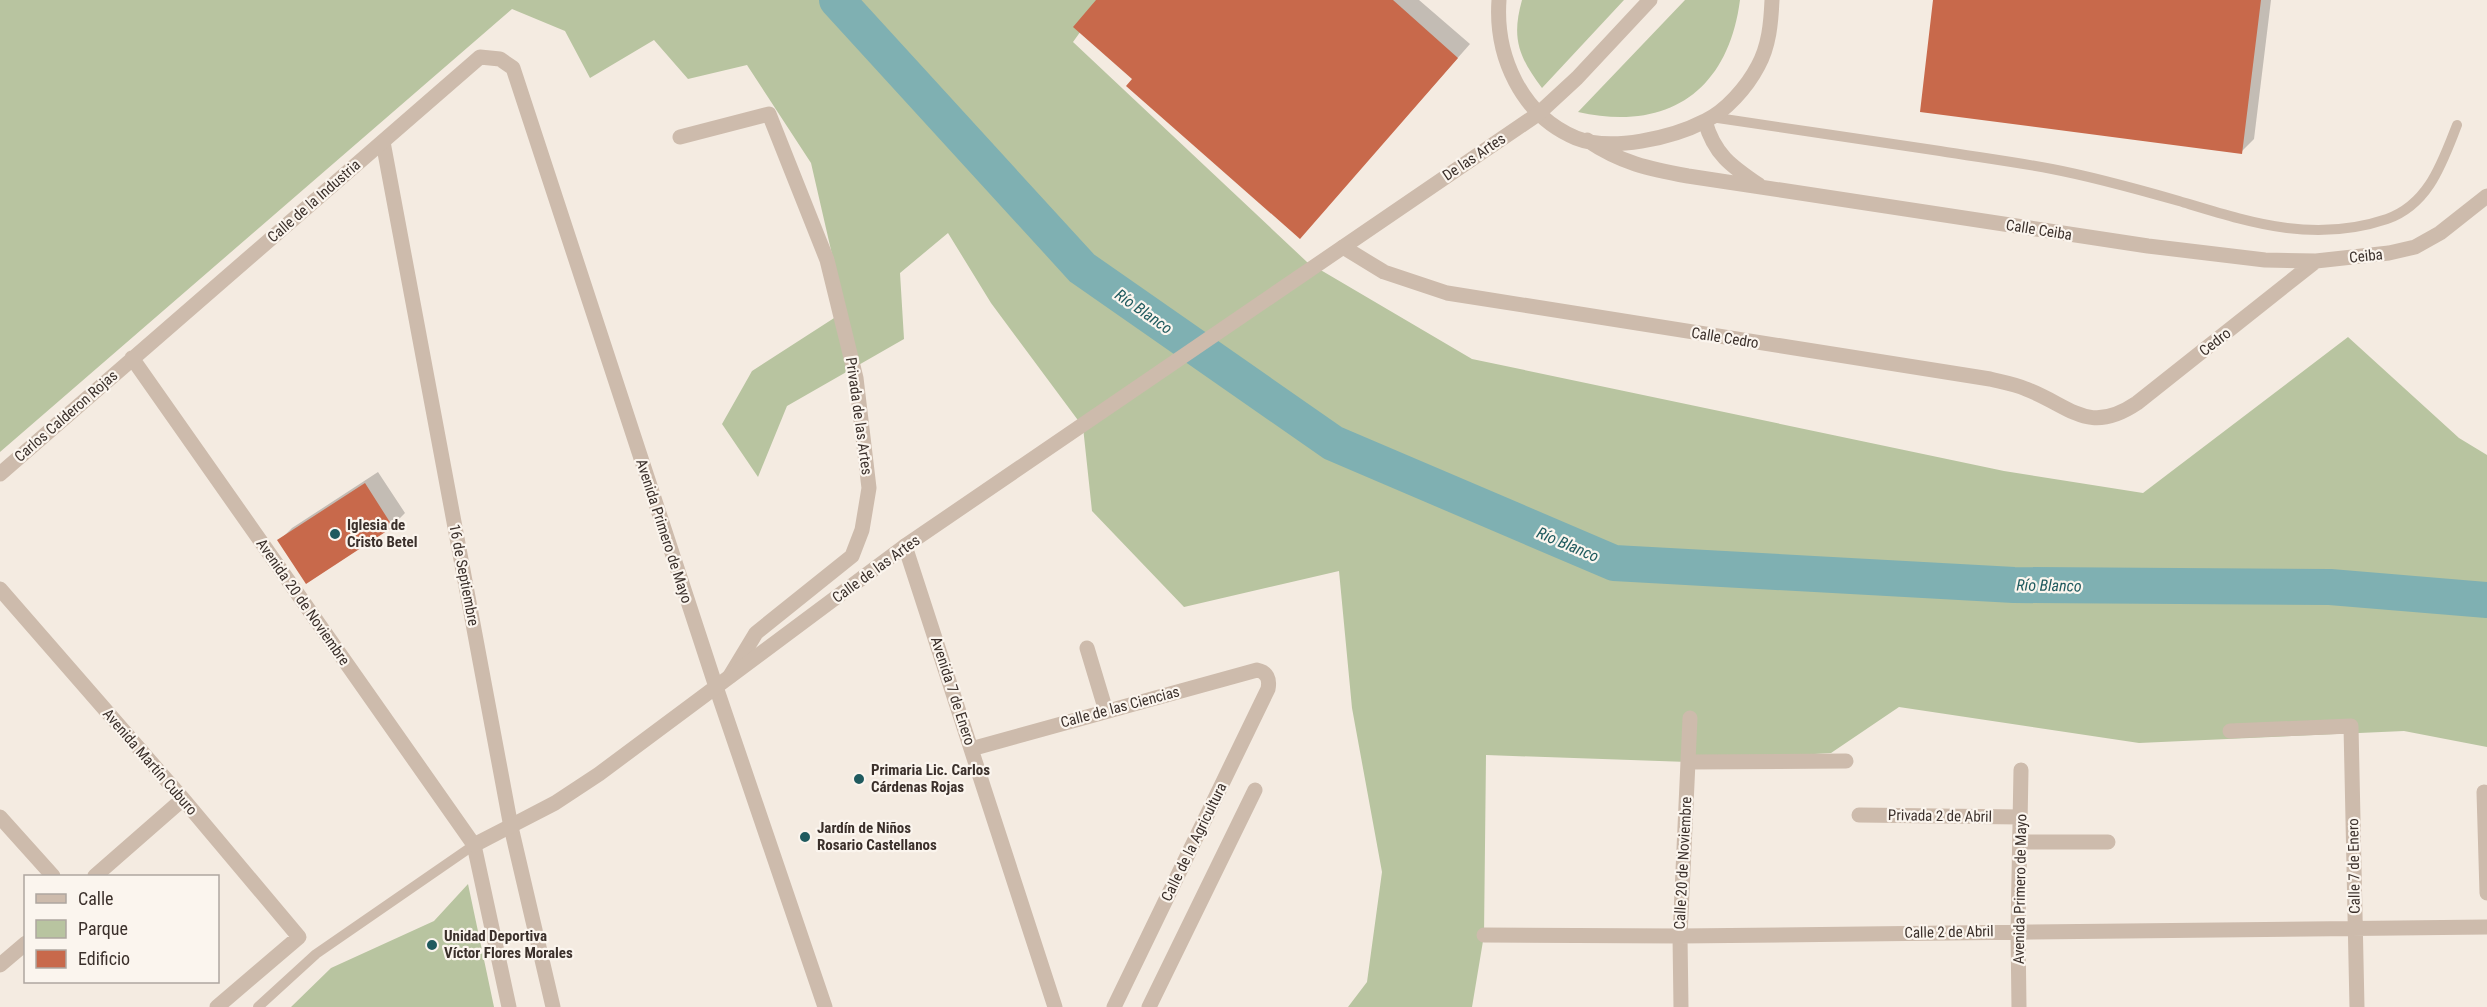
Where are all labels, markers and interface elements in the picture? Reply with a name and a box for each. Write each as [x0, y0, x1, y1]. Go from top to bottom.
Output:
street label: De las Artes [1439, 129, 1509, 185]
street label: Calle de la Industria [264, 156, 364, 246]
street label: Calle Ceiba [2005, 216, 2073, 244]
street label: Ceiba [2348, 245, 2384, 267]
water label: Río Blanco [1112, 285, 1176, 338]
street label: Calle Cedro [1690, 324, 1760, 352]
street label: Cedro [2196, 324, 2234, 360]
street label: Privada de las Artes [842, 356, 876, 476]
street label: Carlos Calderon Rojas [11, 366, 121, 466]
street label: Avenida Primero de Mayo [632, 457, 696, 605]
place label: Iglesia de Cristo Betel [347, 516, 418, 551]
street label: 16 de Septiembre [445, 523, 483, 627]
water label: Río Blanco [1534, 523, 1602, 566]
marker: Iglesia de Cristo Betel [328, 527, 342, 541]
street label: Calle de las Artes [829, 531, 923, 607]
street label: Avenida 20 de Noviembre [253, 535, 353, 669]
water label: Río Blanco [2016, 575, 2082, 596]
street label: Avenida 7 de Enero [927, 635, 979, 747]
street label: Calle de las Ciencias [1059, 682, 1182, 732]
street label: Avenida Martín Cuburo [99, 705, 201, 819]
place label: Primaria Lic. Carlos Cárdenas Rojas [871, 761, 990, 796]
marker: Primaria Lic. Carlos Cárdenas Rojas [852, 772, 866, 786]
street label: Calle de la Agricultura [1157, 780, 1231, 904]
street label: Calle 20 de Noviembre [1671, 796, 1695, 930]
street label: Privada 2 de Abril [1888, 806, 1992, 826]
street label: Avenida Primero de Mayo [2010, 814, 2030, 964]
street label: Calle 7 de Enero [2344, 818, 2364, 914]
place label: Jardín de Niños Rosario Castellanos [817, 819, 937, 854]
marker: Jardín de Niños Rosario Castellanos [798, 830, 812, 844]
legend [24, 875, 219, 983]
text: Calle [78, 888, 114, 909]
text: Parque [78, 918, 128, 939]
street label: Calle 2 de Abril [1904, 922, 1994, 942]
place label: Unidad Deportiva Víctor Flores Morales [444, 927, 573, 962]
marker: Unidad Deportiva Víctor Flores Morales [425, 938, 439, 952]
text: Edificio [78, 948, 130, 969]

